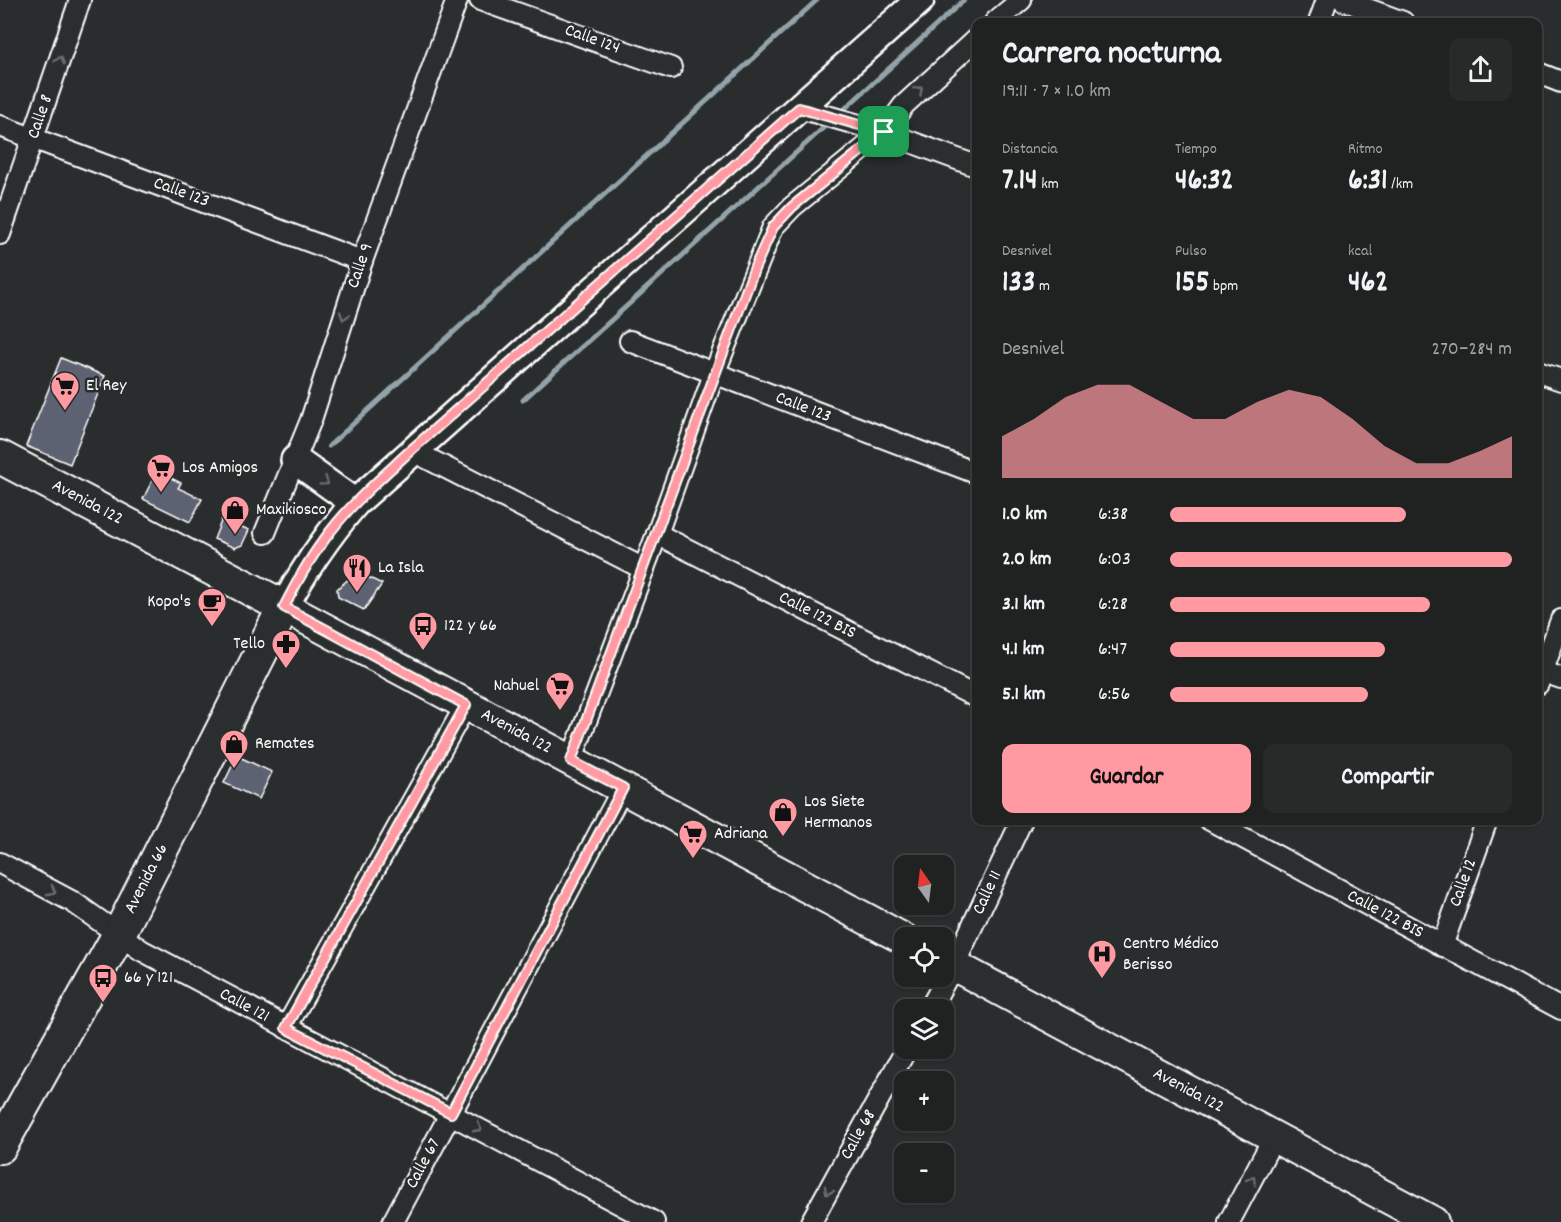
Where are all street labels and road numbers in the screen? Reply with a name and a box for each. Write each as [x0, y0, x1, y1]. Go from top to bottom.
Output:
street label: Calle 124 [561, 18, 623, 62]
street label: Calle 8 [22, 92, 60, 142]
street label: Calle 123 [150, 171, 212, 215]
street label: Calle 9 [342, 240, 380, 292]
street label: Calle 123 [772, 386, 834, 430]
street label: Avenida 122 [47, 474, 127, 532]
street label: Calle 122 BIS [774, 586, 860, 646]
street label: Avenida 122 [476, 703, 556, 761]
street label: Avenida 66 [119, 840, 175, 918]
street label: Calle 12 [1444, 855, 1484, 911]
street label: Calle 11 [967, 867, 1009, 919]
street label: Calle 122 BIS [1342, 884, 1428, 946]
street label: Calle 121 [214, 982, 274, 1030]
street label: Avenida 122 [1148, 1062, 1228, 1120]
street label: Calle 68 [835, 1105, 883, 1165]
street label: Calle 67 [400, 1134, 448, 1194]

